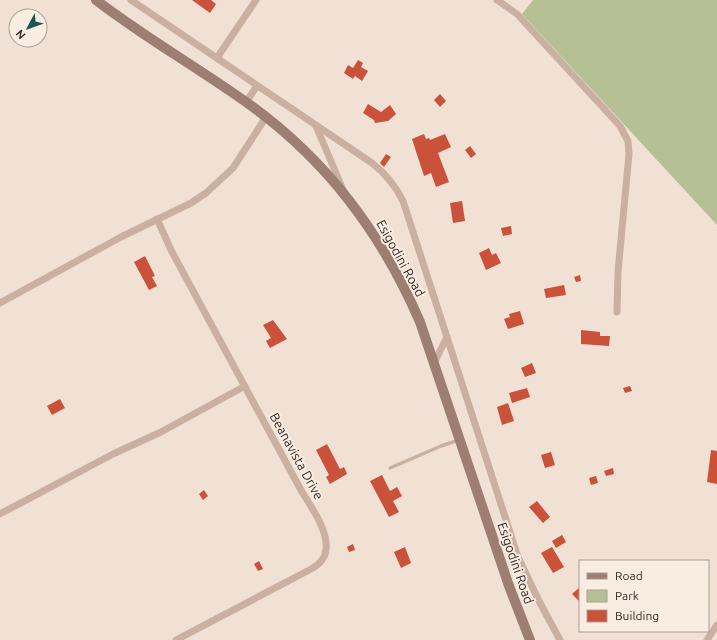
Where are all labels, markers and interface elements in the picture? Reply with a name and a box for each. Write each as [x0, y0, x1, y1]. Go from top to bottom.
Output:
north arrow [8, 8, 48, 48]
text: N [13, 28, 28, 42]
street label: Esigodini Road [374, 217, 428, 299]
street label: Beanavista Drive [267, 410, 327, 502]
street label: Esigodini Road [495, 520, 537, 606]
legend [579, 560, 709, 632]
text: Road [615, 569, 643, 582]
text: Park [615, 589, 639, 602]
text: Building [615, 609, 659, 622]

